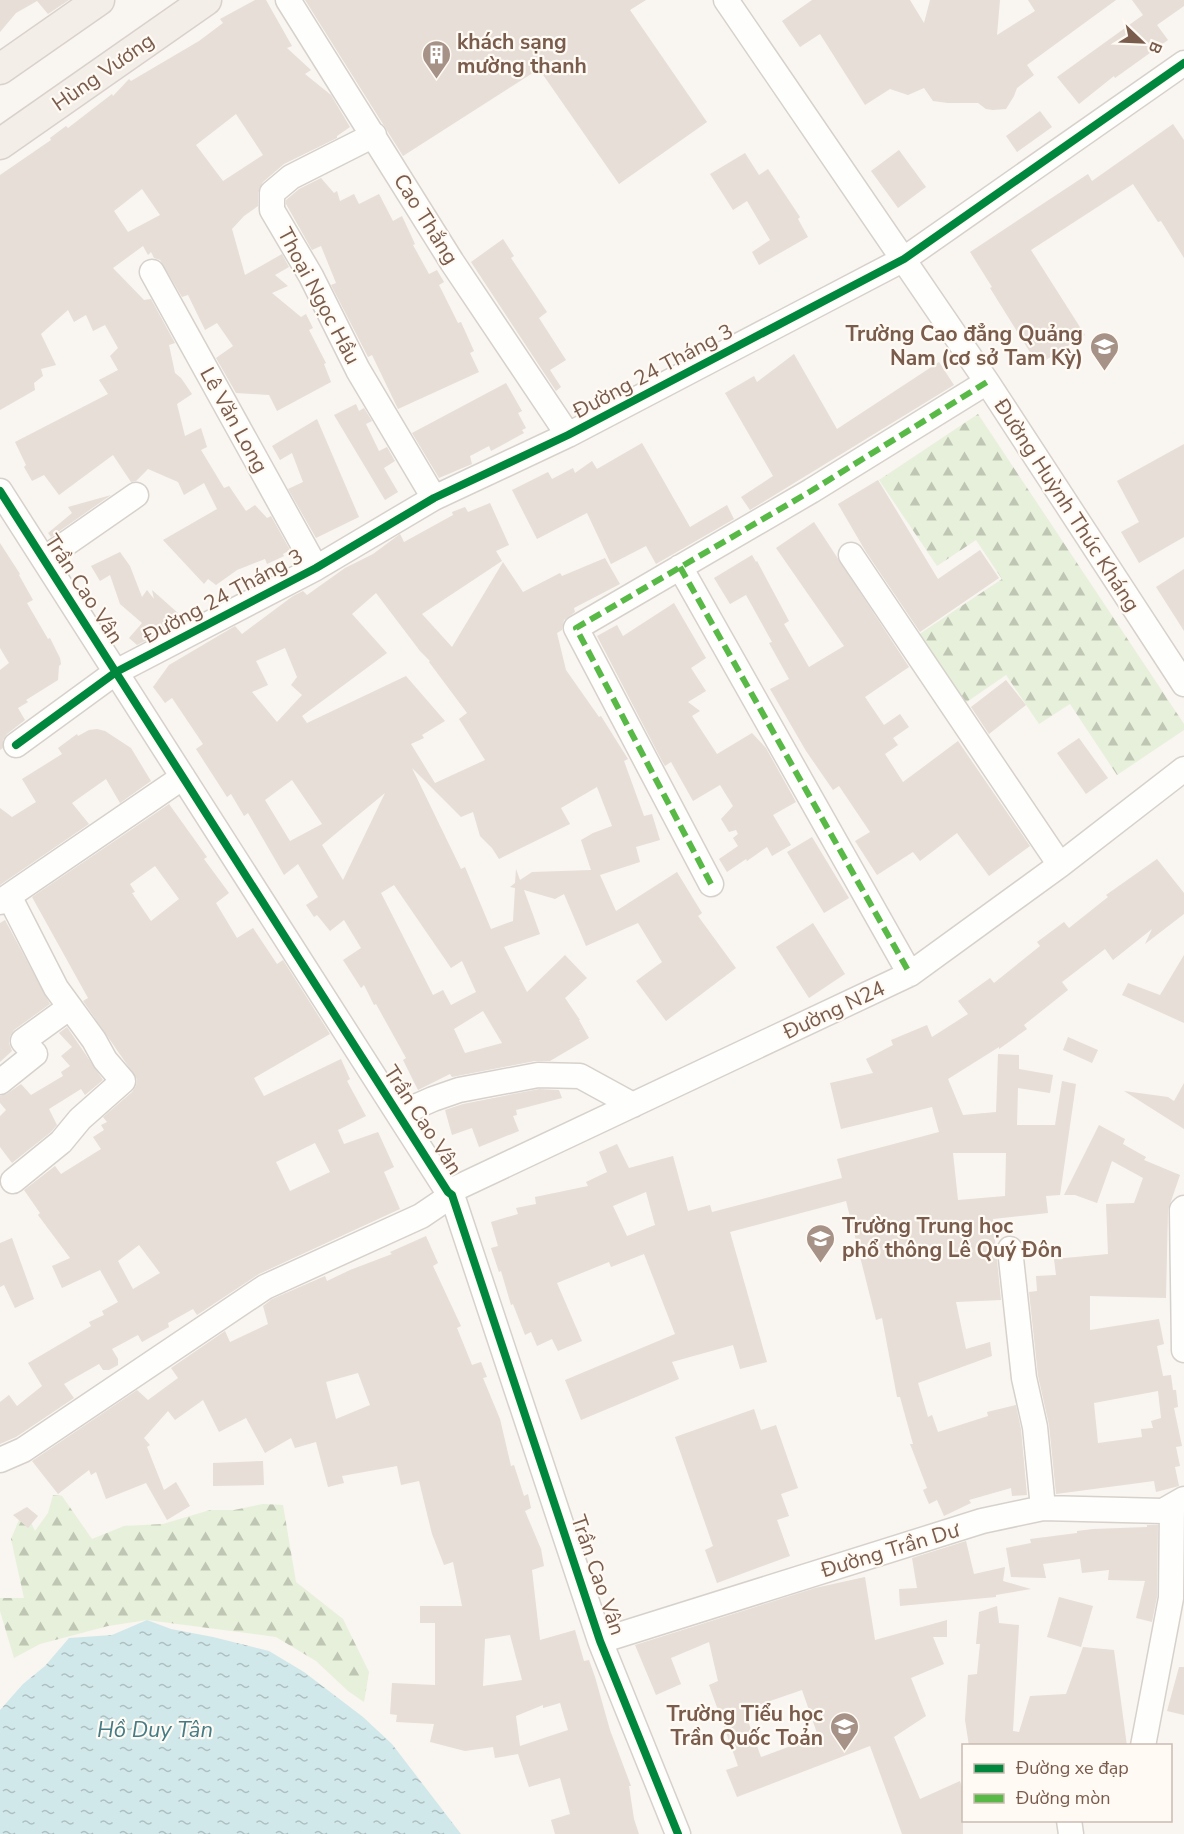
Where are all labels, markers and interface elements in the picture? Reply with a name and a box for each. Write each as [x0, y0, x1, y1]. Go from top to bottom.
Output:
north arrow [1112, 12, 1172, 72]
street label: Hùng Vương [46, 27, 160, 117]
place label: khách sạng mường thanh [457, 28, 587, 80]
building icon: khách sạng mường thanh [420, 38, 452, 80]
text: B [1143, 38, 1167, 57]
street label: Cao Thắng [387, 168, 465, 270]
street label: Thoại Ngọc Hầu [271, 223, 367, 369]
street label: Đường 24 Tháng 3 [567, 317, 738, 425]
place label: Trường Cao đẳng Quảng Nam (cơ sở Tam Kỳ) [846, 320, 1083, 372]
school or university icon: Trường Cao đẳng Quảng Nam (cơ sở Tam Kỳ) [1088, 330, 1120, 372]
street label: Lê Văn Long [193, 362, 275, 478]
street label: Đường Huỳnh Thúc Kháng [987, 392, 1146, 617]
street label: Trần Cao Vân [38, 529, 130, 649]
street label: Đường 24 Tháng 3 [137, 542, 308, 650]
street label: Đường N24 [778, 974, 890, 1046]
street label: Trần Cao Vân [377, 1060, 469, 1180]
place label: Trường Trung học phổ thông Lê Quý Đôn [842, 1212, 1062, 1264]
school or university icon: Trường Trung học phổ thông Lê Quý Đôn [805, 1222, 837, 1264]
street label: Trần Cao Vân [564, 1511, 632, 1639]
street label: Đường Trần Dư [817, 1515, 964, 1585]
place label: Trường Tiểu học Trần Quốc Toản [667, 1700, 823, 1752]
school or university icon: Trường Tiểu học Trần Quốc Toản [828, 1710, 860, 1752]
water label: Hồ Duy Tân [97, 1715, 213, 1745]
legend [962, 1744, 1172, 1822]
text: Đường xe đạp [1015, 1756, 1129, 1780]
text: Đường mòn [1015, 1786, 1111, 1810]

